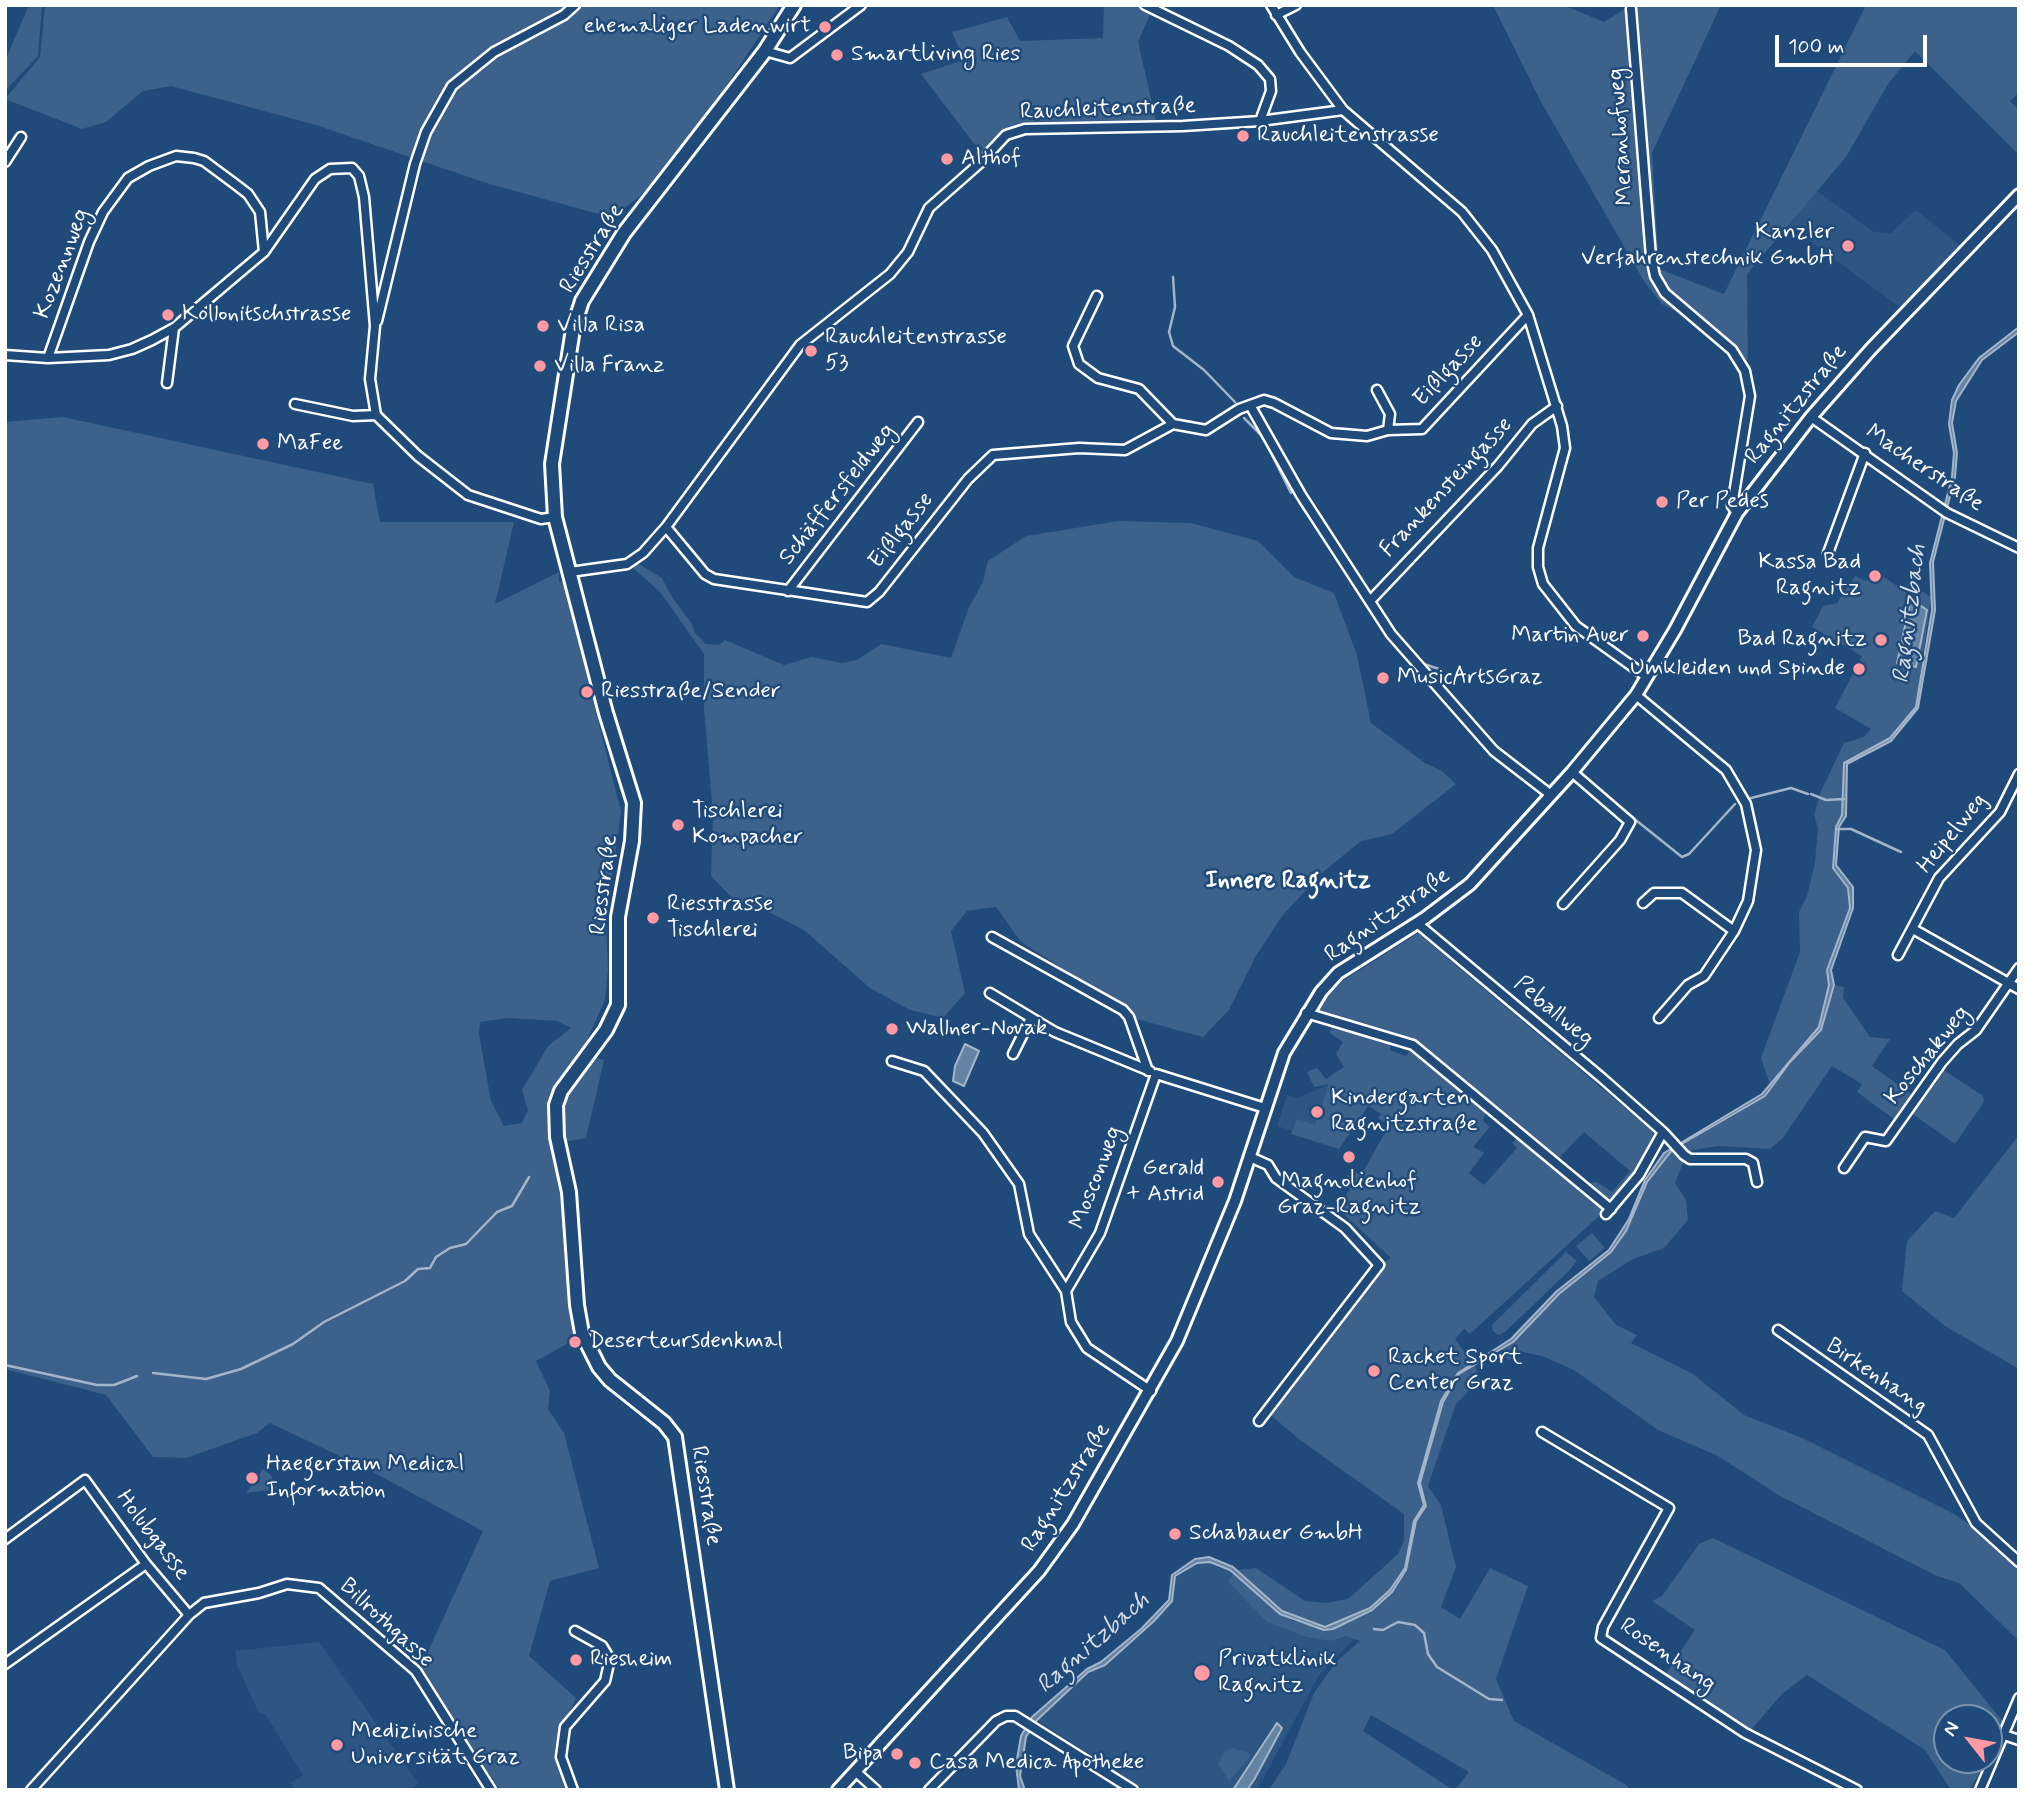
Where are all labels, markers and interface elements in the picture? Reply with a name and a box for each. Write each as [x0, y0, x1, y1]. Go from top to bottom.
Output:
place label: ehemaliger Ladenwirt [584, 13, 811, 41]
marker: ehemaliger Ladenwirt [817, 19, 833, 35]
scale bar [1779, 21, 1931, 65]
text: 100 m [1788, 33, 1844, 61]
place label: Smartliving Ries [851, 41, 1021, 69]
marker: Smartliving Ries [829, 47, 845, 63]
street label: Meranhofweg [1603, 67, 1641, 207]
street label: Rauchleitenstraße [1020, 93, 1196, 127]
place label: Rauchleitenstrasse [1257, 122, 1439, 150]
marker: Rauchleitenstrasse [1235, 128, 1251, 144]
place label: Althof [961, 145, 1021, 173]
marker: Althof [939, 151, 955, 167]
street label: Riesstraße [555, 199, 631, 299]
street label: Kozennweg [29, 205, 97, 323]
place label: Kanzler Verfahrenstechnik GmbH [1581, 219, 1834, 273]
marker: Kanzler Verfahrenstechnik GmbH [1840, 238, 1856, 254]
place label: Kollonitschstrasse [182, 301, 351, 329]
marker: Kollonitschstrasse [160, 307, 176, 323]
place label: Villa Risa [557, 312, 645, 340]
marker: Villa Risa [535, 318, 551, 334]
place label: Rauchleitenstrasse 53 [825, 324, 1007, 378]
street label: Eißlgasse [1408, 329, 1490, 413]
street label: Ragnitzstraße [1740, 339, 1854, 471]
marker: Rauchleitenstrasse 53 [803, 343, 819, 359]
place label: Villa Franz [554, 352, 665, 380]
marker: Villa Franz [532, 358, 548, 374]
street label: Frankensteingasse [1375, 412, 1519, 564]
street label: Schäffersfeldweg [774, 419, 902, 571]
street label: Macherstraße [1860, 419, 1988, 519]
place label: MaFee [277, 430, 343, 458]
marker: MaFee [255, 436, 271, 452]
street label: Eißlgasse [864, 487, 940, 575]
place label: Per Pedes [1676, 488, 1769, 516]
marker: Per Pedes [1654, 494, 1670, 510]
water label: Ragnitzbach [1888, 543, 1934, 685]
place label: Kassa Bad Ragnitz [1758, 549, 1861, 603]
marker: Kassa Bad Ragnitz [1867, 568, 1883, 584]
place label: Martin Auer [1511, 622, 1629, 650]
place label: Bad Ragnitz [1738, 626, 1867, 654]
marker: Martin Auer [1635, 628, 1651, 644]
marker: Bad Ragnitz [1873, 632, 1889, 648]
place label: Umkleiden und Spinde [1630, 655, 1845, 683]
marker: Umkleiden und Spinde [1851, 661, 1867, 677]
place label: MusicArtsGraz [1397, 664, 1543, 692]
marker: MusicArtsGraz [1375, 670, 1391, 686]
place label: Riesstraße/Sender [601, 678, 781, 706]
marker: Riesstraße/Sender [579, 684, 595, 700]
street label: Heipelweg [1912, 788, 1994, 880]
place label: Tischlerei Kompacher [692, 798, 803, 852]
marker: Tischlerei Kompacher [670, 817, 686, 833]
street label: Riesstraße [585, 833, 625, 937]
street label: Ragnitzstraße [1320, 863, 1456, 969]
district label: Innere Ragnitz [1205, 868, 1371, 896]
place label: Riesstrasse Tischlerei [667, 891, 773, 945]
marker: Riesstrasse Tischlerei [645, 910, 661, 926]
street label: Peballweg [1507, 971, 1599, 1053]
street label: Koschakweg [1880, 1001, 1976, 1111]
place label: Wallner-Novak [906, 1015, 1047, 1043]
marker: Wallner-Novak [884, 1021, 900, 1037]
place label: Kindergarten Ragnitzstraße [1331, 1085, 1478, 1139]
marker: Kindergarten Ragnitzstraße [1309, 1104, 1325, 1120]
street label: Mosconweg [1065, 1123, 1129, 1233]
marker: Magnolienhof Graz-Ragnitz [1341, 1149, 1357, 1165]
place label: Gerald + Astrid [1126, 1155, 1204, 1209]
place label: Magnolienhof Graz-Ragnitz [1277, 1168, 1421, 1222]
marker: Gerald + Astrid [1210, 1174, 1226, 1190]
place label: Deserteursdenkmal [589, 1328, 783, 1356]
street label: Birkenhang [1820, 1333, 1932, 1421]
marker: Deserteursdenkmal [567, 1334, 583, 1350]
place label: Racket Sport Center Graz [1388, 1344, 1522, 1398]
marker: Racket Sport Center Graz [1366, 1363, 1382, 1379]
street label: Ragnitzstraße [1016, 1418, 1118, 1558]
street label: Riesstraße [684, 1444, 726, 1548]
place label: Haegerstam Medical Information [266, 1451, 464, 1505]
marker: Haegerstam Medical Information [244, 1470, 260, 1486]
street label: Holubgasse [109, 1485, 195, 1587]
place label: Schabauer GmbH [1189, 1520, 1363, 1548]
marker: Schabauer GmbH [1167, 1526, 1183, 1542]
street label: Billrothgasse [333, 1573, 439, 1675]
water label: Ragnitzbach [1032, 1587, 1156, 1701]
street label: Rosenhang [1614, 1613, 1720, 1699]
place label: Riesheim [590, 1646, 672, 1674]
place label: Privatklinik Ragnitz [1218, 1646, 1336, 1700]
marker: Riesheim [568, 1652, 584, 1668]
marker: Privatklinik Ragnitz [1192, 1663, 1212, 1683]
north arrow [1933, 1704, 2003, 1774]
text: N [1937, 1717, 1965, 1741]
place label: Medizinische Universität Graz [351, 1718, 520, 1772]
marker: Medizinische Universität Graz [329, 1737, 345, 1753]
place label: Bipa [843, 1740, 883, 1768]
marker: Bipa [889, 1746, 905, 1762]
place label: Casa Medica Apotheke [929, 1749, 1144, 1777]
marker: Casa Medica Apotheke [907, 1755, 923, 1771]

